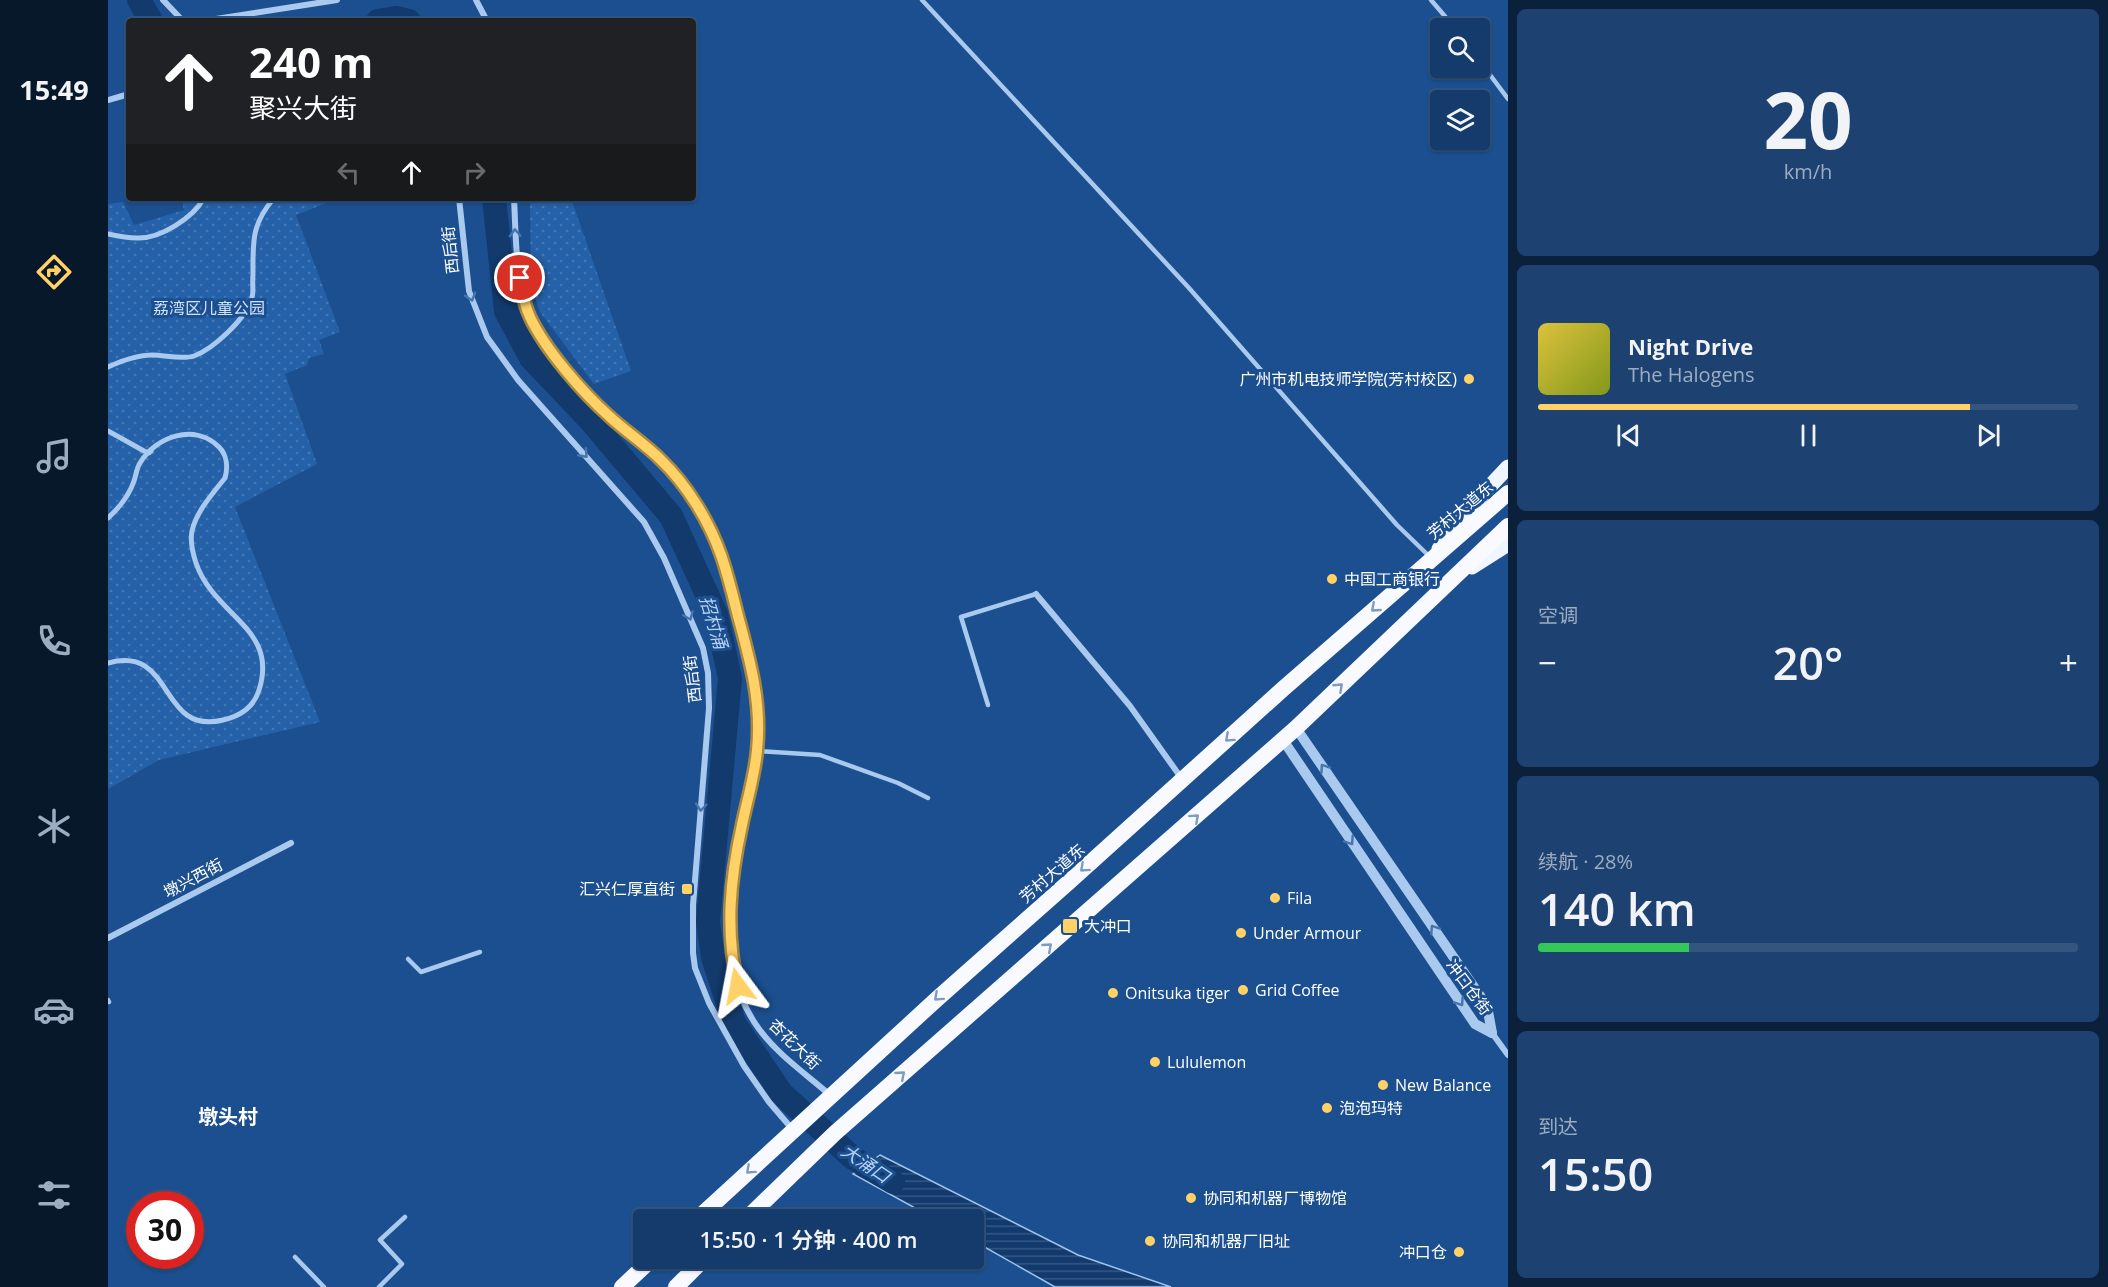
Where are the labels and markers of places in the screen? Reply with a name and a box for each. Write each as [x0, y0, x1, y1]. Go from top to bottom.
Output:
pin [494, 252, 545, 303]
place label: 广州市机电技师学院(芳村校区) [1240, 368, 1457, 390]
marker: 广州市机电技师学院(芳村校区) [1462, 372, 1476, 386]
place label: 中国工商银行 [1344, 568, 1440, 590]
marker: 中国工商银行 [1325, 572, 1339, 586]
place label: 汇兴仁厚直街 [579, 878, 675, 900]
marker: 汇兴仁厚直街 [680, 882, 694, 896]
place label: Fila [1287, 887, 1312, 909]
marker: Fila [1268, 891, 1282, 905]
place label: 大冲口 [1084, 915, 1132, 937]
marker: 大冲口 [1061, 917, 1079, 935]
place label: Under Armour [1253, 922, 1362, 944]
marker: Under Armour [1234, 926, 1248, 940]
place label: Grid Coffee [1255, 979, 1340, 1001]
place label: Onitsuka tiger [1125, 982, 1230, 1004]
marker: Grid Coffee [1236, 983, 1250, 997]
marker: Onitsuka tiger [1106, 986, 1120, 1000]
place label: Lululemon [1167, 1051, 1246, 1073]
marker: Lululemon [1148, 1055, 1162, 1069]
place label: New Balance [1395, 1074, 1491, 1096]
marker: New Balance [1376, 1078, 1390, 1092]
place label: 泡泡玛特 [1339, 1097, 1403, 1119]
marker: 泡泡玛特 [1320, 1101, 1334, 1115]
place label: 协同和机器厂博物馆 [1203, 1187, 1347, 1209]
marker: 协同和机器厂博物馆 [1184, 1191, 1198, 1205]
place label: 协同和机器厂旧址 [1162, 1230, 1290, 1252]
marker: 协同和机器厂旧址 [1143, 1234, 1157, 1248]
place label: 冲口仓 [1399, 1241, 1447, 1263]
marker: 冲口仓 [1452, 1245, 1466, 1259]

